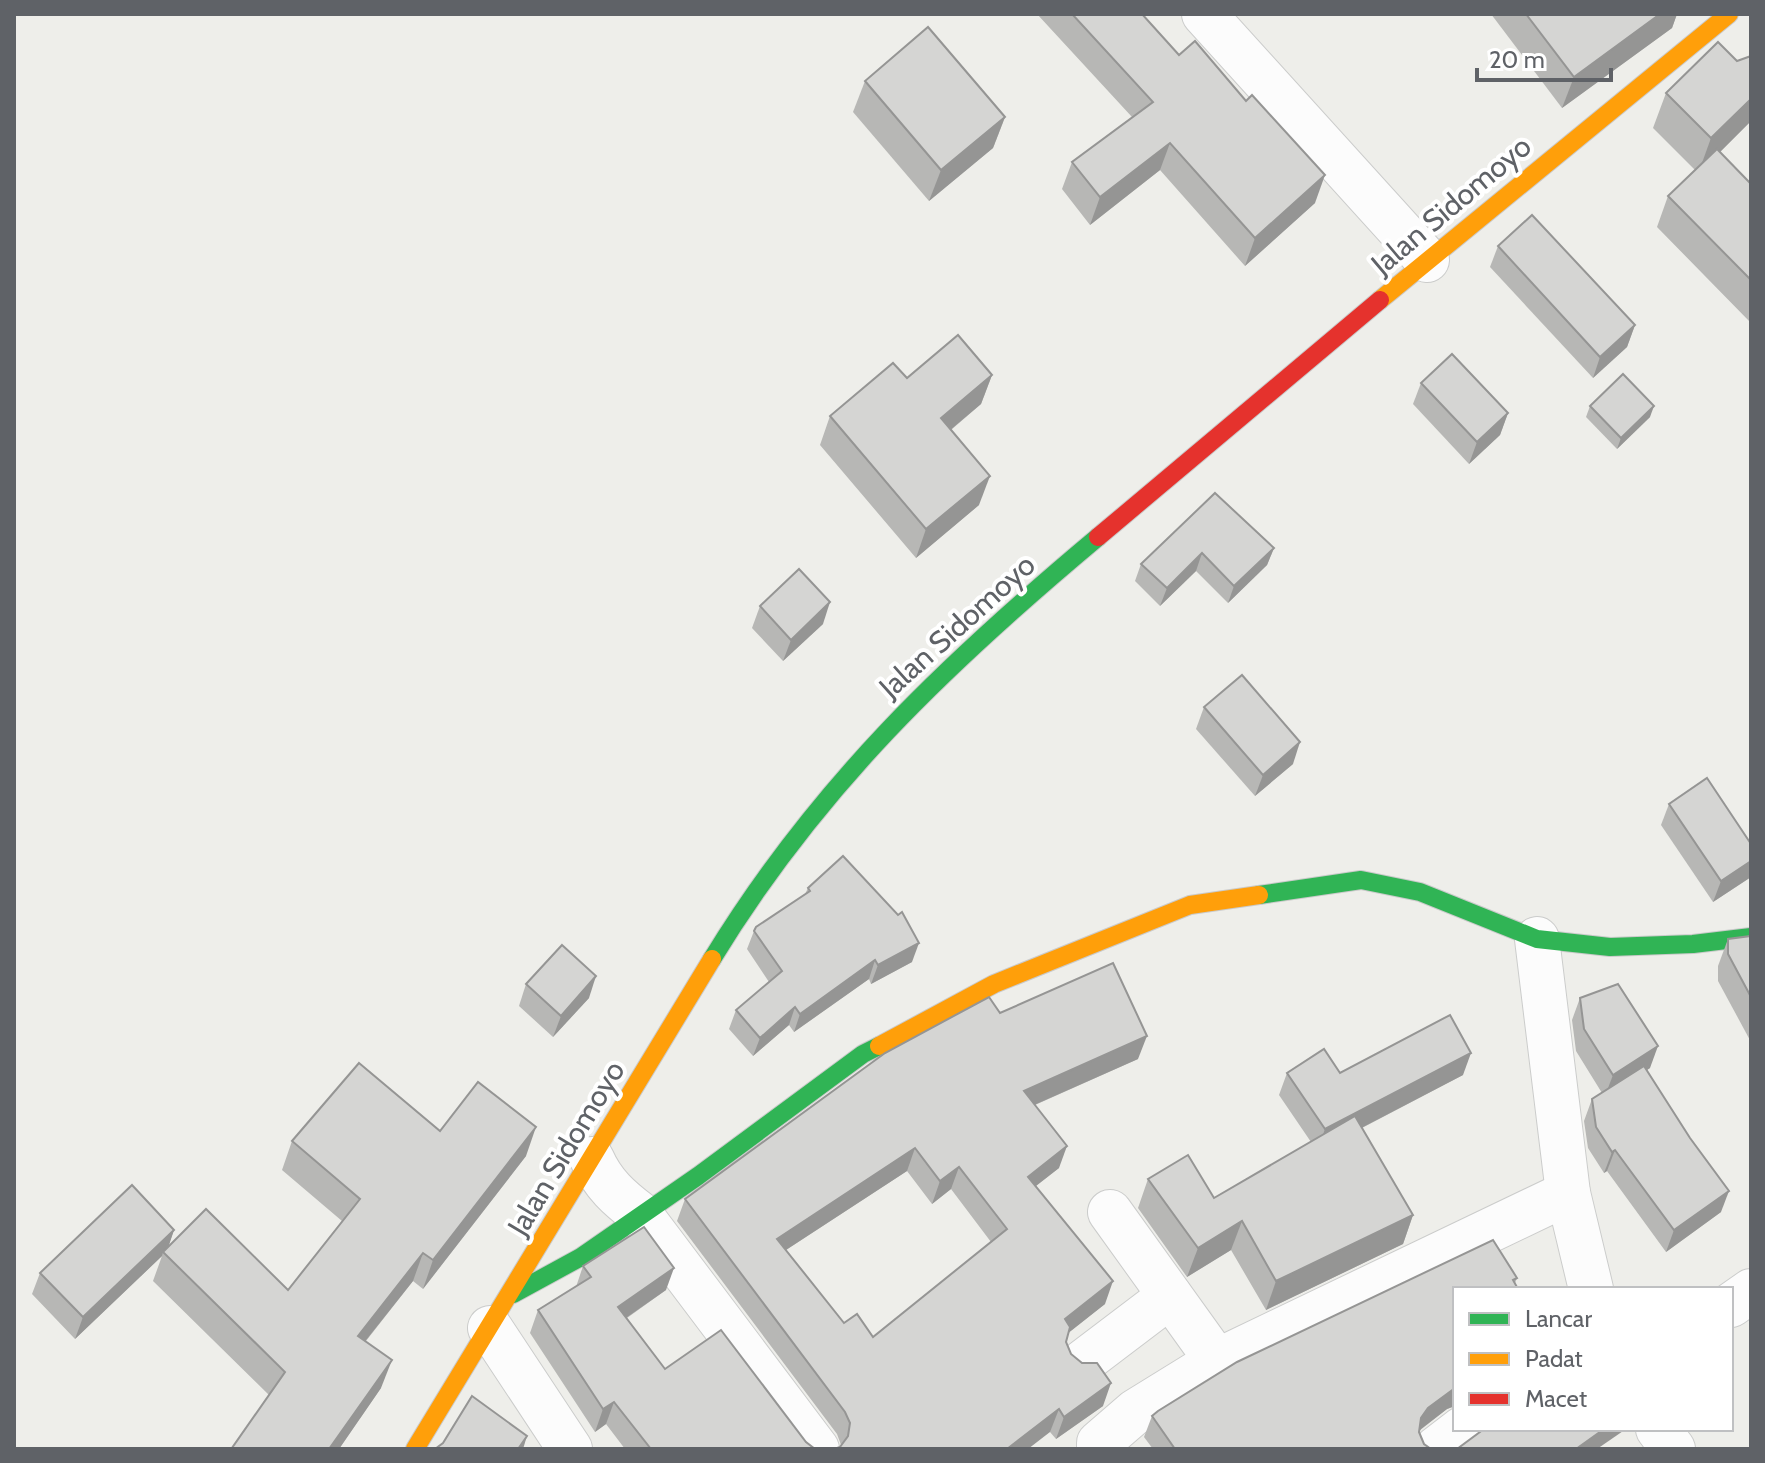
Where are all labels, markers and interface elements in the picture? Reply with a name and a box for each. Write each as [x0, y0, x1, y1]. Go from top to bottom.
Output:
scale bar [1477, 32, 1611, 82]
text: 20 m [1489, 45, 1545, 74]
street label: Jalan Sidomoyo [1363, 127, 1539, 283]
street label: Jalan Sidomoyo [871, 546, 1043, 706]
street label: Jalan Sidomoyo [499, 1054, 633, 1243]
legend [1453, 1287, 1733, 1431]
text: Lancar [1525, 1304, 1592, 1333]
text: Padat [1525, 1344, 1583, 1373]
text: Macet [1525, 1384, 1587, 1413]

